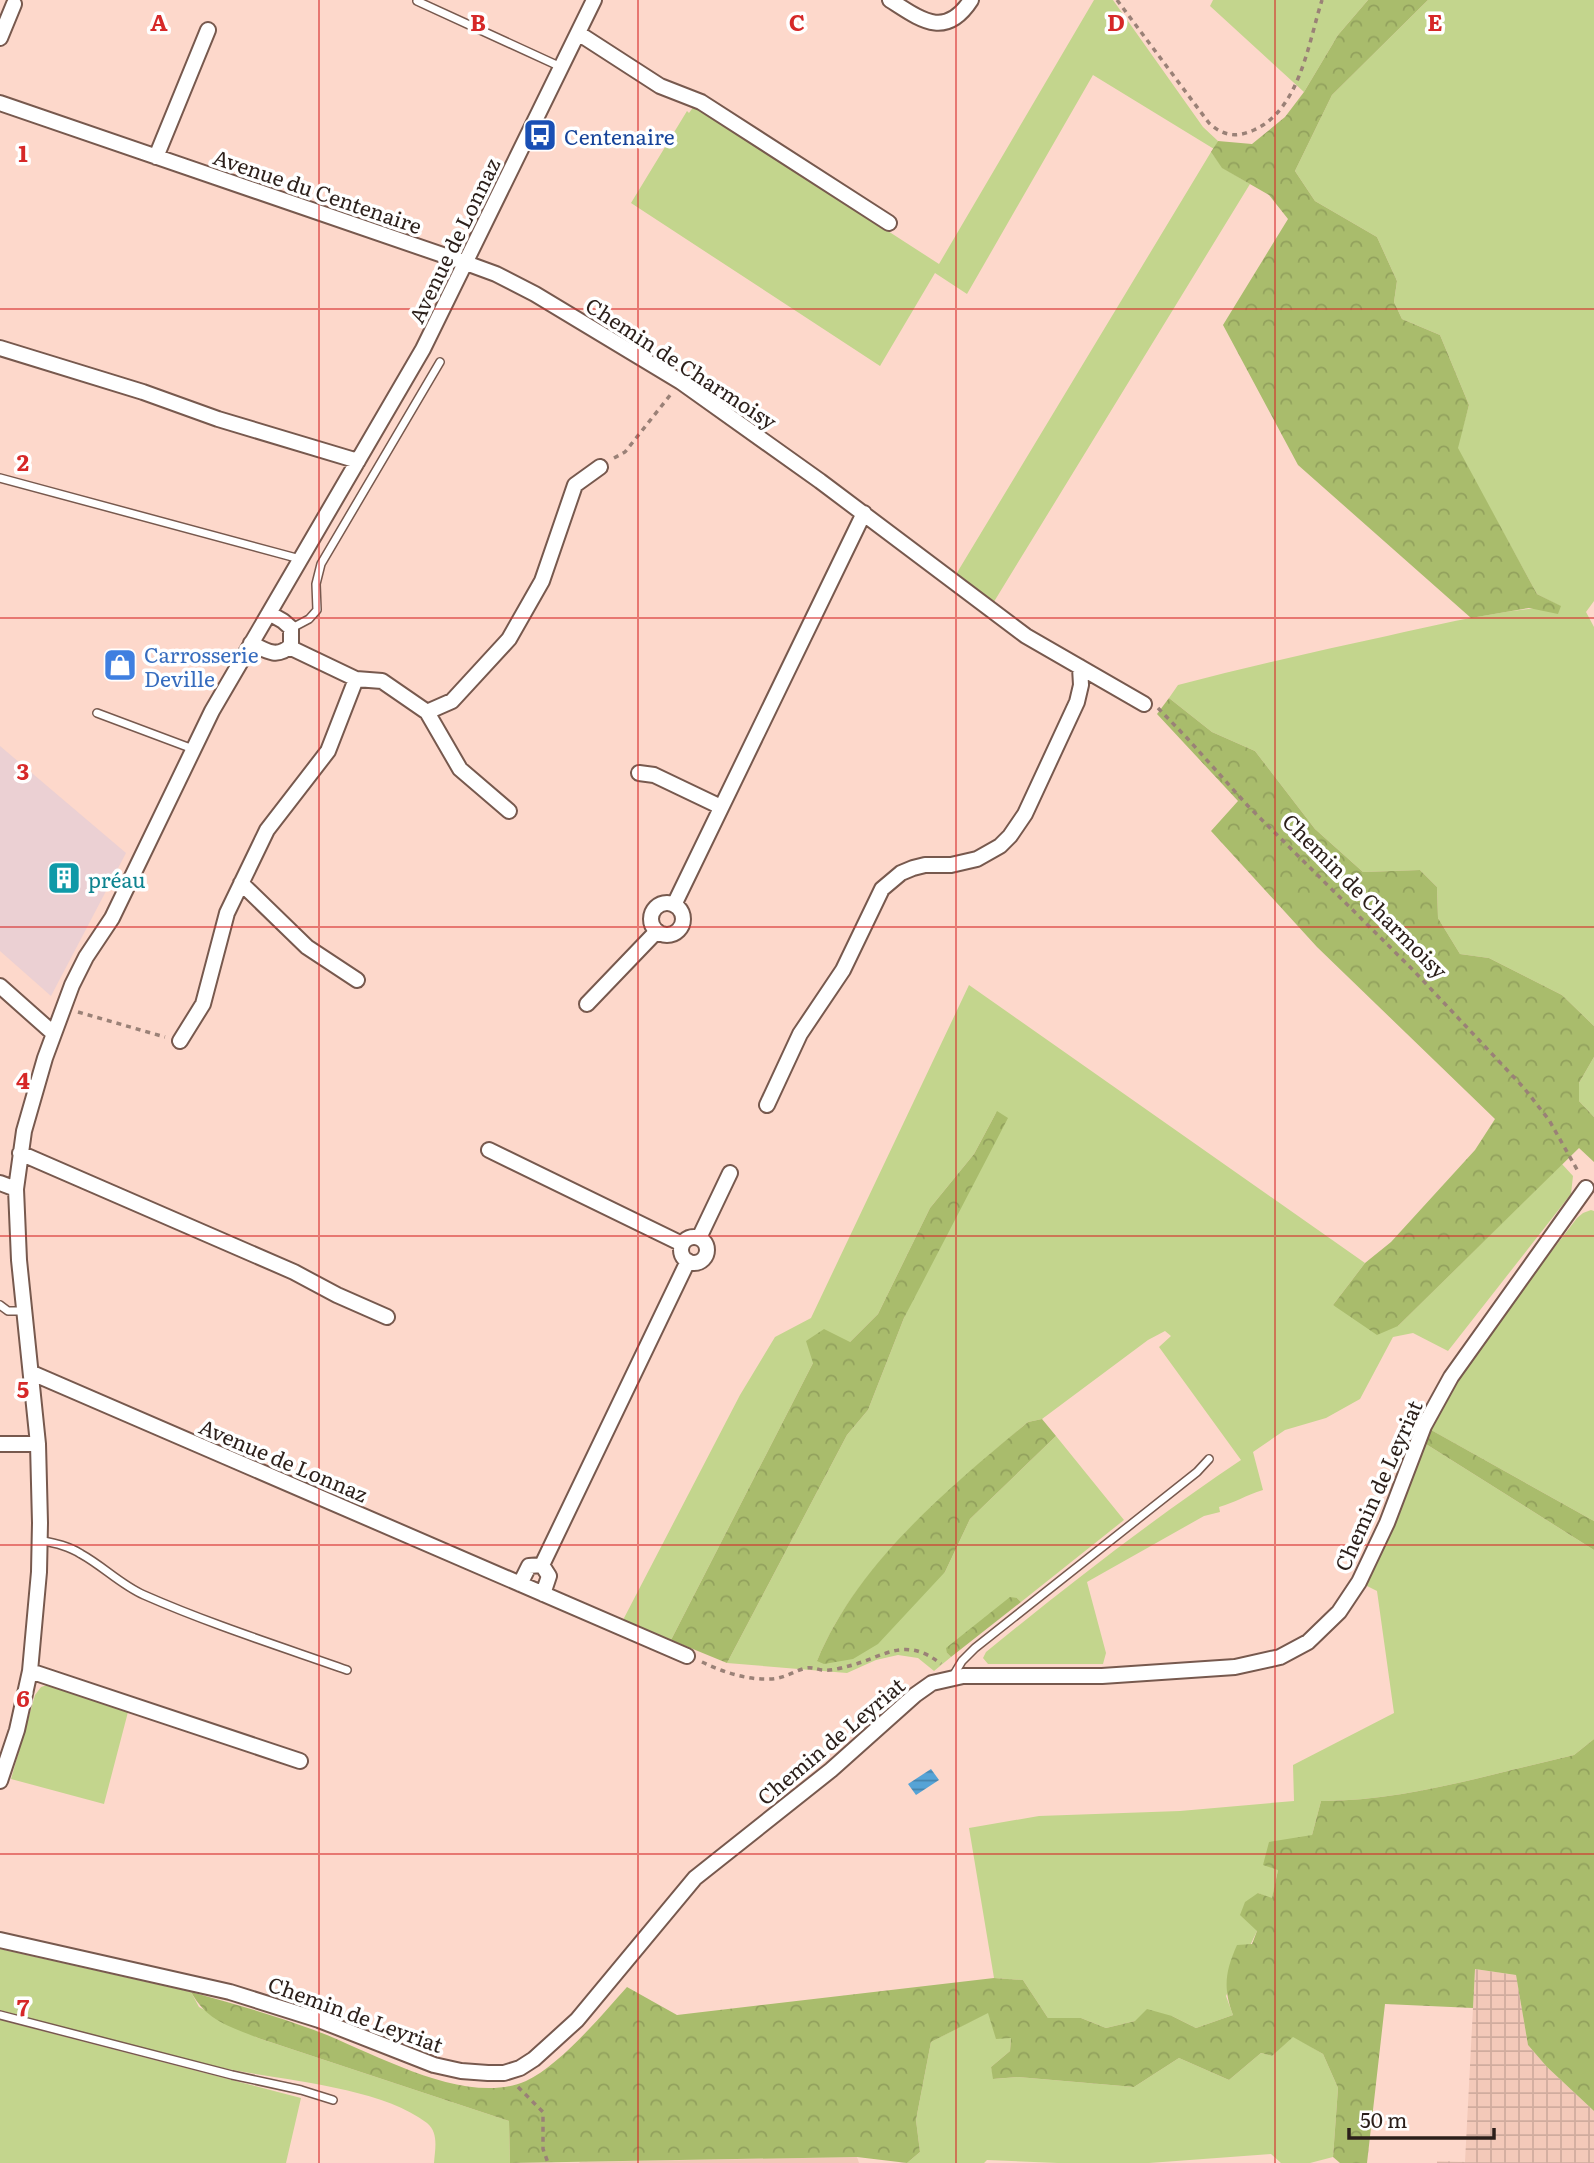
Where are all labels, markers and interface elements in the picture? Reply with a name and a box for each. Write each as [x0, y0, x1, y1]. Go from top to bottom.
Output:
text: A [150, 4, 168, 38]
text: B [470, 4, 486, 38]
text: C [789, 4, 805, 38]
text: D [1107, 4, 1125, 38]
text: E [1427, 4, 1443, 38]
bus stop icon: Centenaire [521, 116, 559, 154]
place label: Centenaire [564, 120, 675, 151]
text: 1 [18, 135, 28, 169]
street label: Avenue du Centenaire [210, 140, 426, 240]
street label: Avenue de Lonnaz [400, 152, 506, 328]
street label: Chemin de Charmoisy [580, 288, 784, 436]
text: 2 [17, 444, 29, 478]
place label: Carrosserie Deville [144, 638, 259, 693]
shop icon: Carrosserie Deville [101, 646, 139, 684]
text: 3 [17, 753, 29, 787]
street label: Chemin de Charmoisy [1276, 805, 1456, 985]
building icon: préau [45, 859, 83, 897]
place label: préau [88, 863, 145, 894]
text: 4 [16, 1062, 30, 1096]
text: 5 [17, 1371, 29, 1405]
street label: Chemin de Leyriat [1325, 1394, 1429, 1575]
street label: Avenue de Lonnaz [195, 1410, 373, 1508]
street label: Chemin de Leyriat [749, 1669, 911, 1811]
text: 6 [16, 1680, 30, 1714]
street label: Chemin de Leyriat [264, 1967, 448, 2059]
text: 7 [17, 1989, 30, 2023]
scale bar [1349, 2096, 1494, 2140]
text: 50 m [1360, 2103, 1407, 2134]

